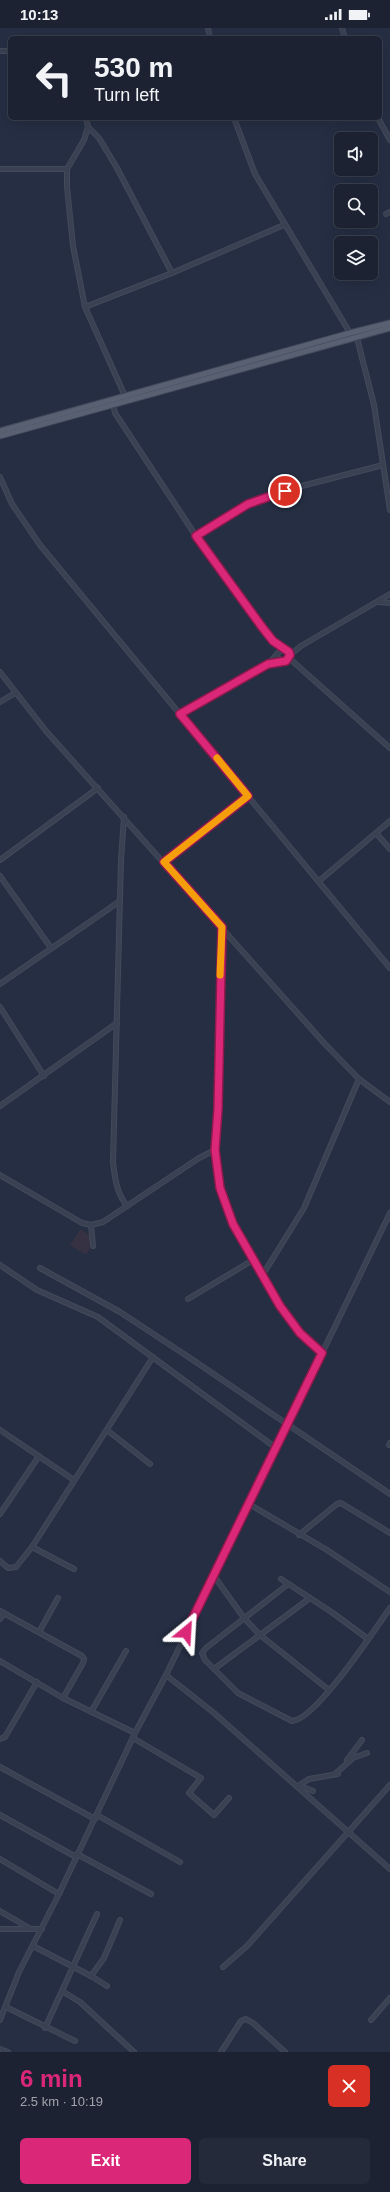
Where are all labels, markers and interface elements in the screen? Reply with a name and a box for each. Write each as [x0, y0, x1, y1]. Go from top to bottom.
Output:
text: 10:13 [20, 6, 58, 23]
icon: left [28, 52, 80, 104]
text: 530 m [94, 52, 173, 83]
text: Turn left [94, 85, 159, 105]
map controls [334, 132, 378, 280]
button: sound [334, 132, 378, 176]
button: search [334, 184, 378, 228]
button: layers [334, 236, 378, 280]
pin [268, 474, 302, 508]
icon: arrive [274, 480, 296, 502]
position arrow [165, 1611, 207, 1653]
text: 6 min [20, 2065, 83, 2092]
button: close [328, 2065, 370, 2107]
text: 2.5 km · 10:19 [20, 2094, 103, 2109]
button: Exit [20, 2138, 191, 2184]
button: Share [199, 2138, 370, 2184]

